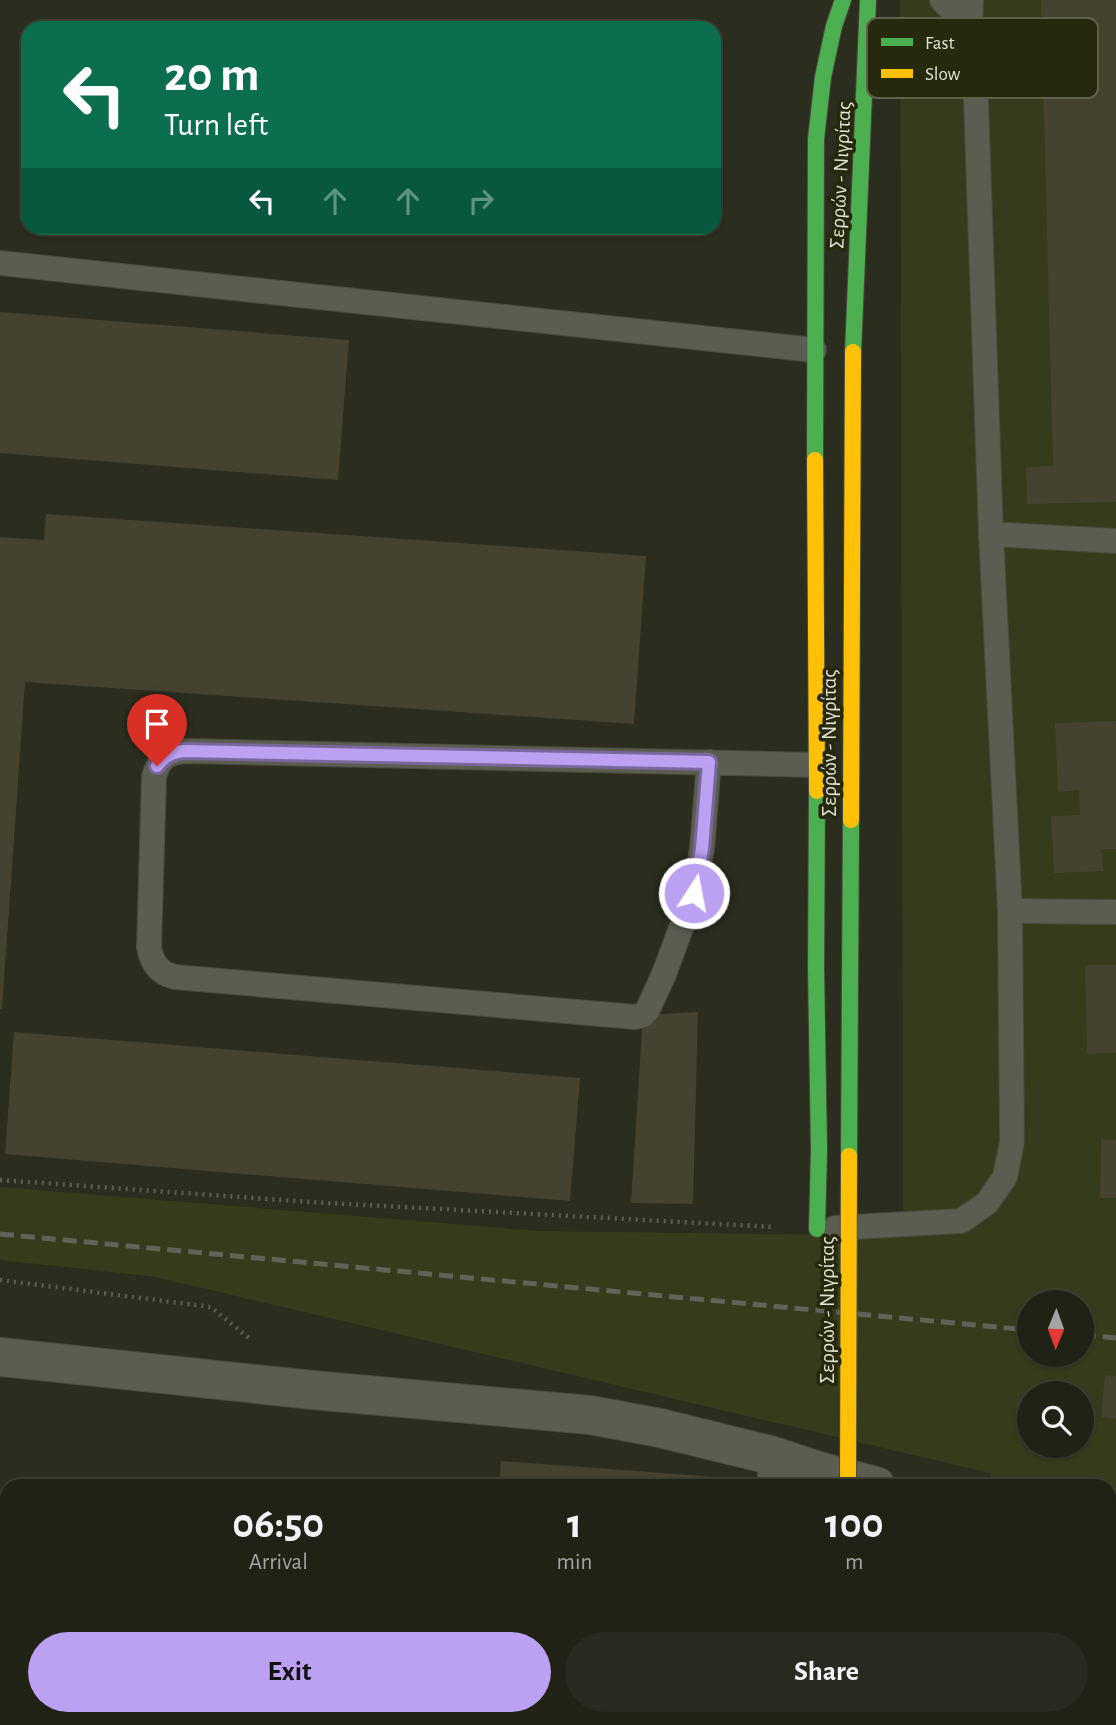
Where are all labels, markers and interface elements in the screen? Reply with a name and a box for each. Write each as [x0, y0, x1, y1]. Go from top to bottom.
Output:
legend [867, 18, 1098, 98]
text: Fast [925, 34, 955, 53]
icon: left [49, 49, 140, 140]
text: 20 m [164, 51, 260, 100]
text: Slow [925, 65, 961, 84]
street label: Σερρών - Νιγρίτας [826, 101, 855, 249]
text: Turn left [164, 109, 268, 141]
icon: left [243, 182, 281, 220]
icon: ahead [316, 182, 354, 220]
icon: ahead [389, 182, 427, 220]
icon: right [462, 182, 500, 220]
street label: Σερρών - Νιγρίτας [819, 669, 840, 817]
pin [127, 694, 187, 766]
icon: arrive [138, 705, 176, 743]
position arrow [657, 856, 731, 930]
street label: Σερρών - Νιγρίτας [817, 1236, 838, 1384]
north arrow [1017, 1290, 1094, 1367]
map controls [1017, 1290, 1094, 1458]
button: search [1017, 1381, 1094, 1458]
text: 06:50 [232, 1503, 324, 1545]
text: 1 [567, 1503, 582, 1545]
text: 100 [825, 1503, 884, 1545]
text: Arrival [249, 1551, 308, 1574]
text: min [557, 1551, 592, 1574]
text: m [845, 1551, 863, 1574]
button: Exit [28, 1632, 551, 1712]
button: Share [565, 1632, 1088, 1712]

